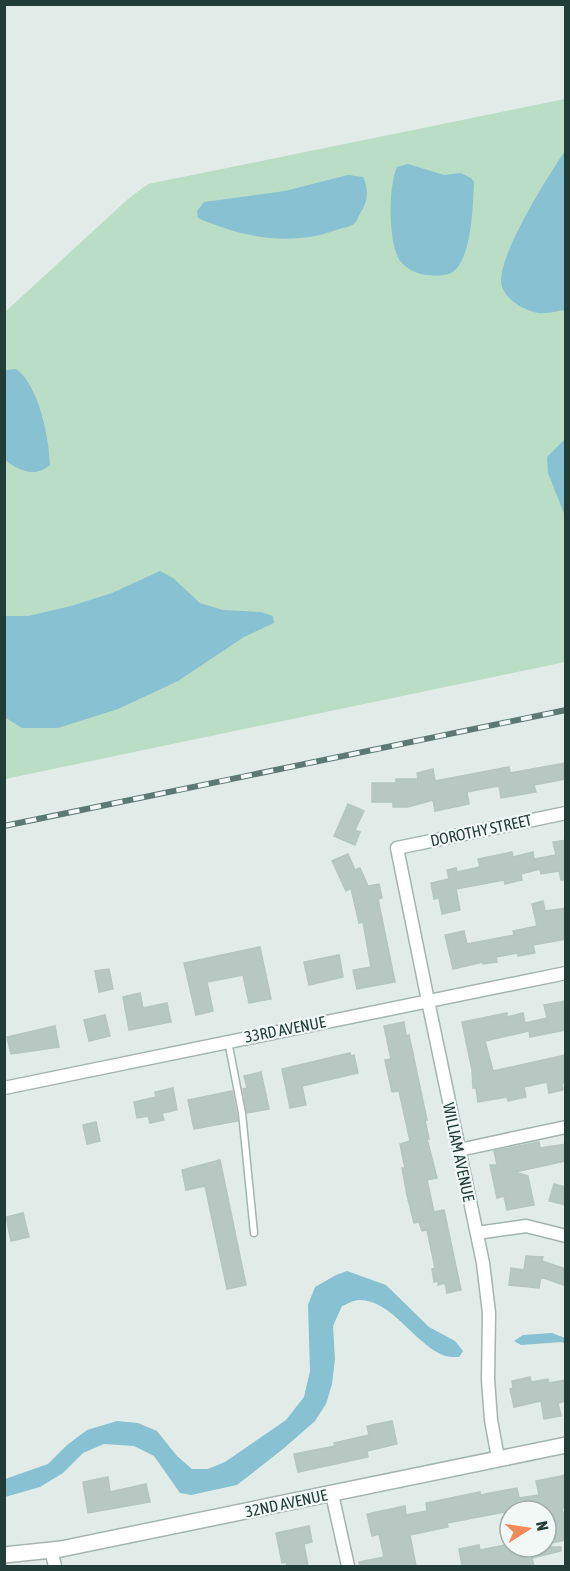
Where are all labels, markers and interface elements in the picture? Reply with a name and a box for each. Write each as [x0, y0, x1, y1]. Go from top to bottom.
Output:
street label: DOROTHY STREET [429, 810, 533, 850]
street label: 33RD AVENUE [243, 1012, 327, 1046]
street label: WILLIAM AVENUE [440, 1101, 478, 1203]
street label: 32ND AVENUE [243, 1485, 329, 1520]
north arrow [498, 1499, 558, 1559]
text: N [533, 1519, 552, 1532]

